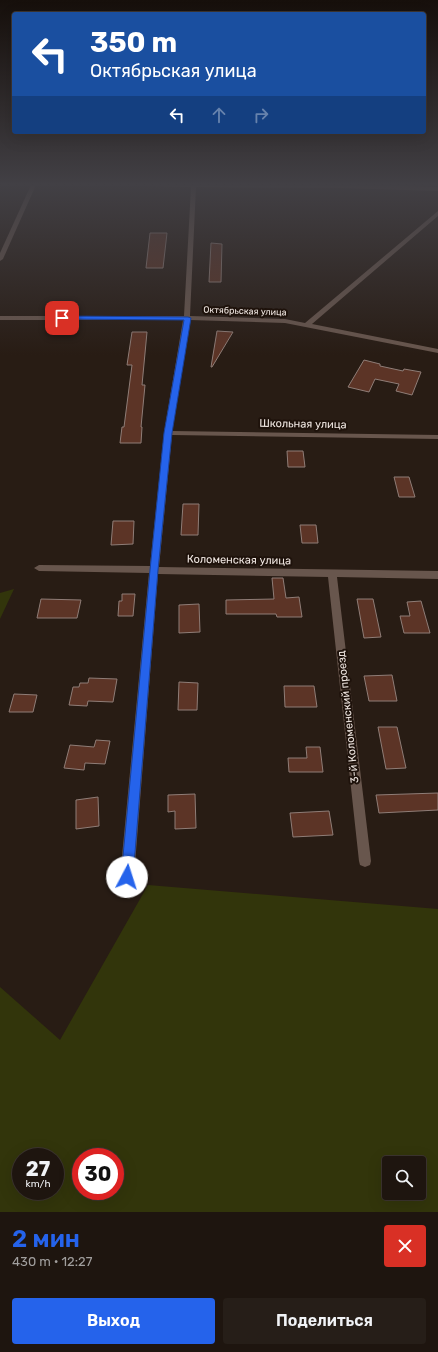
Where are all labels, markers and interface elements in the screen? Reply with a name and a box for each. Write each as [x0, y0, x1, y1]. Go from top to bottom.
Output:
text: 350 m [90, 26, 177, 59]
icon: left [24, 28, 76, 80]
text: Октябрьская улица [90, 60, 257, 82]
icon: left [166, 104, 188, 126]
icon: ahead [208, 104, 230, 126]
icon: right [250, 104, 272, 126]
pin [45, 301, 79, 335]
street label: Октябрьская улица [203, 305, 287, 317]
icon: arrive [51, 307, 73, 329]
street label: Школьная улица [259, 417, 347, 431]
street label: Коломенская улица [187, 553, 291, 567]
street label: 3-й Коломенский проезд [335, 650, 361, 784]
position arrow [106, 856, 148, 898]
speed limit sign: 30 [72, 1148, 124, 1200]
map controls [382, 1156, 426, 1200]
button: search [382, 1156, 426, 1200]
text: 27 [26, 1157, 50, 1181]
text: km/h [26, 1178, 50, 1190]
text: 2 мин [12, 1225, 80, 1253]
button: close [384, 1225, 426, 1267]
text: 430 m · 12:27 [12, 1254, 92, 1269]
button: Выход [12, 1298, 215, 1344]
button: Поделиться [223, 1298, 426, 1344]

